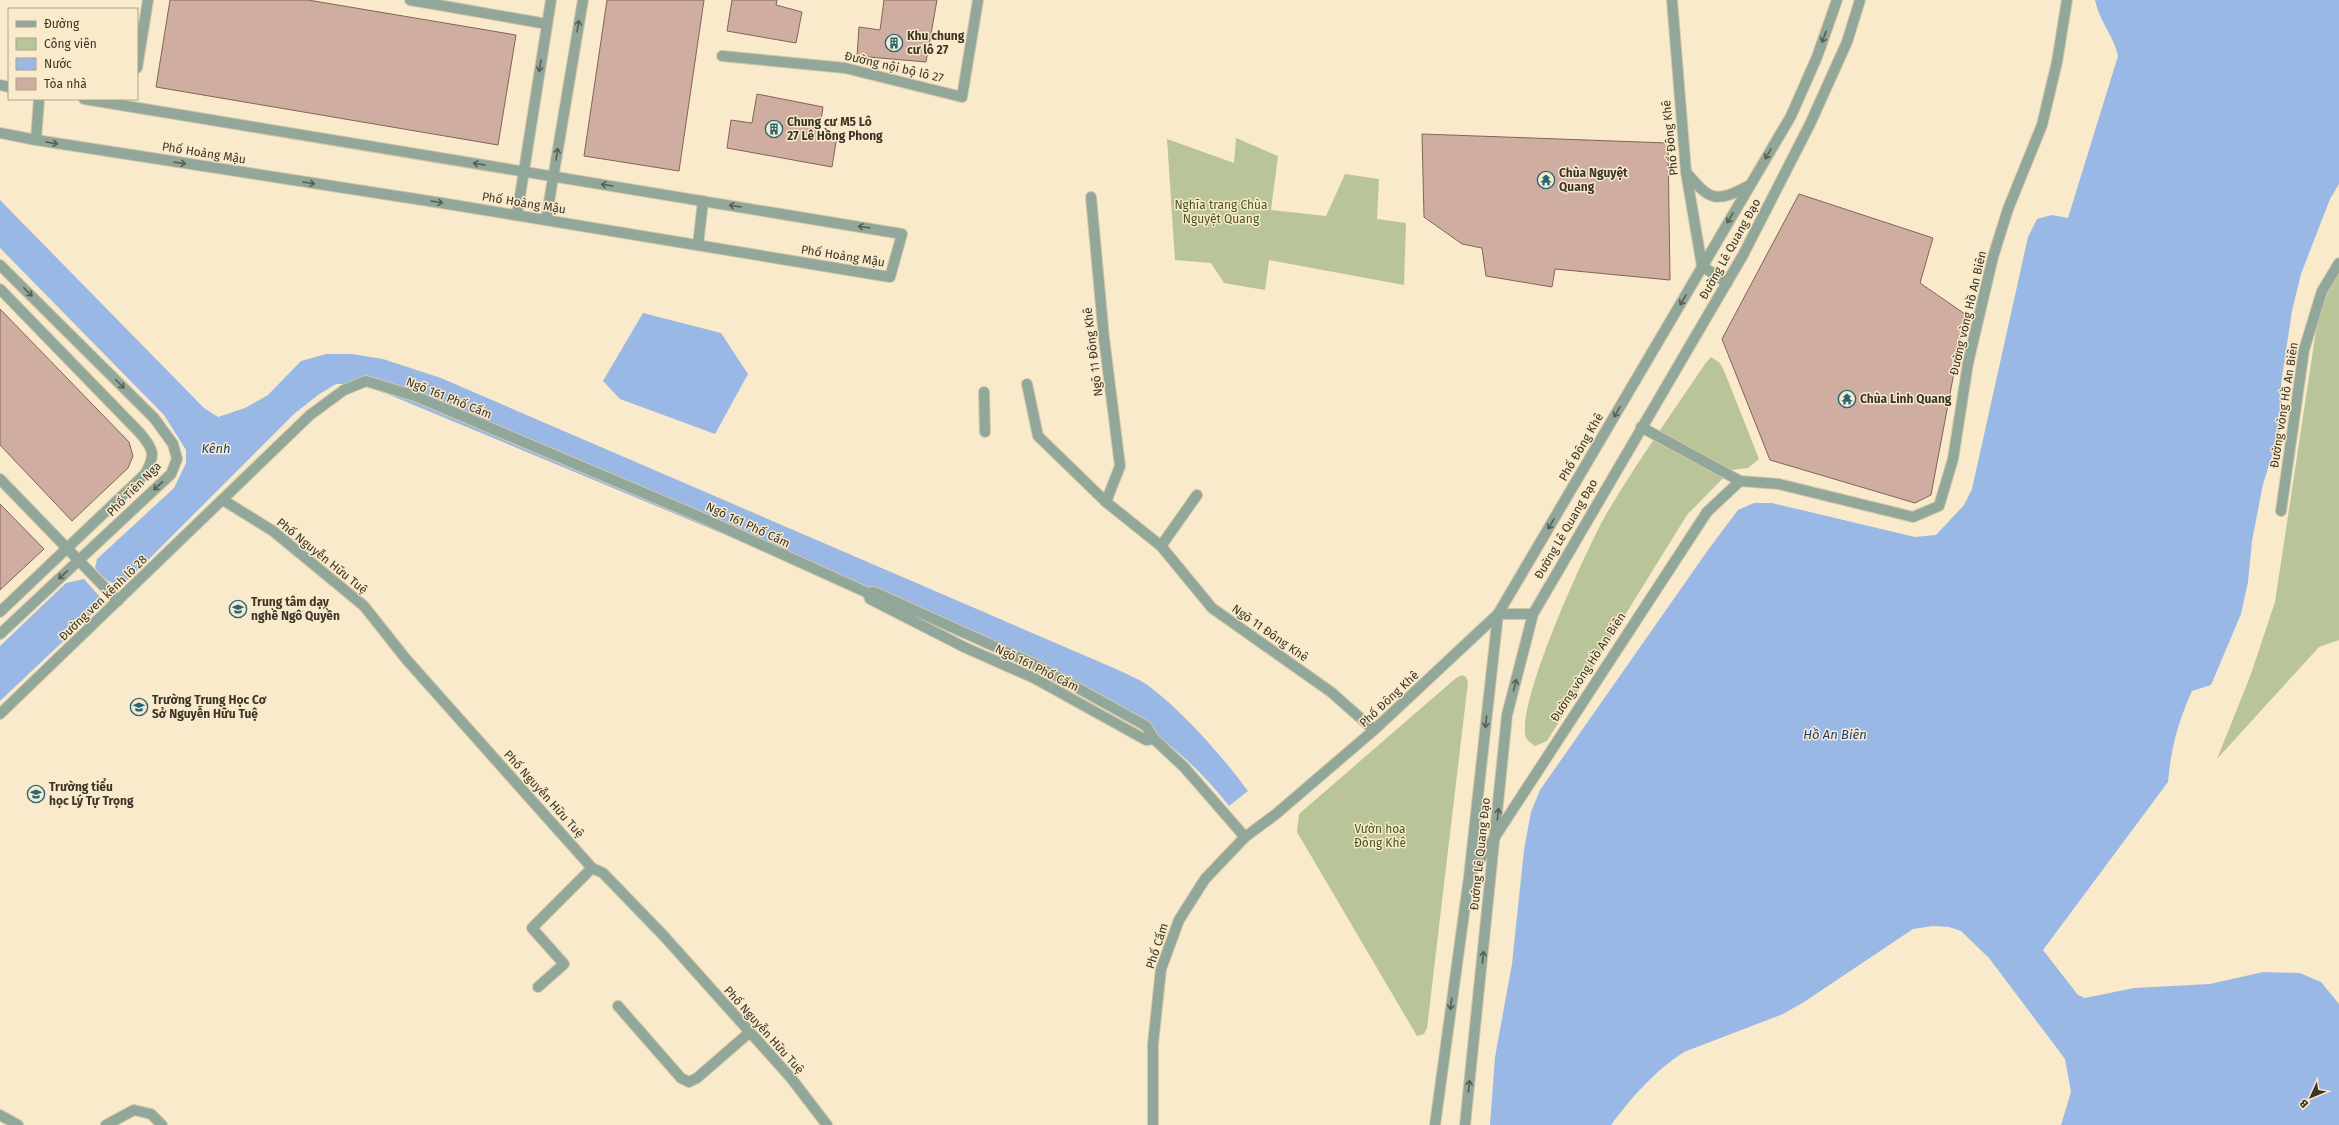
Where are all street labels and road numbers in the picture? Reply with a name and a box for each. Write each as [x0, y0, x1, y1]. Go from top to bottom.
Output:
street label: Đường nội bộ lô 27 [843, 49, 945, 85]
street label: Phố Đông Khê [1658, 100, 1681, 177]
street label: Phố Hoàng Mậu [161, 138, 247, 167]
street label: Phố Hoàng Mậu [481, 188, 567, 217]
street label: Đường Lê Quang Đạo [1696, 196, 1764, 302]
street label: Phố Hoàng Mậu [800, 241, 886, 270]
street label: Đường vòng Hồ An Biên [1946, 249, 1989, 377]
street label: Ngõ 11 Đông Khê [1081, 307, 1105, 397]
street label: Đường vòng Hồ An Biên [2266, 341, 2301, 469]
street label: Ngõ 161 Phố Cấm [404, 374, 494, 422]
street label: Phố Đông Khê [1555, 410, 1606, 483]
street label: Phố Tiên Nga [103, 458, 164, 519]
street label: Đường Lê Quang Đạo [1532, 476, 1600, 582]
street label: Ngõ 161 Phố Cấm [704, 498, 793, 551]
street label: Phố Nguyễn Hữu Tuệ [274, 514, 371, 597]
street label: Đường ven kênh lô 28 [56, 552, 150, 644]
street label: Ngõ 11 Đông Khê [1229, 602, 1311, 664]
street label: Đường vòng Hồ An Biên [1547, 609, 1629, 724]
street label: Ngõ 161 Phố Cấm [993, 641, 1081, 694]
street label: Phố Đông Khê [1356, 667, 1422, 730]
street label: Phố Nguyễn Hữu Tuệ [501, 747, 588, 841]
street label: Đường Lê Quang Đạo [1467, 797, 1493, 911]
street label: Phố Cấm [1142, 921, 1171, 971]
street label: Phố Nguyễn Hữu Tuệ [721, 983, 808, 1077]

